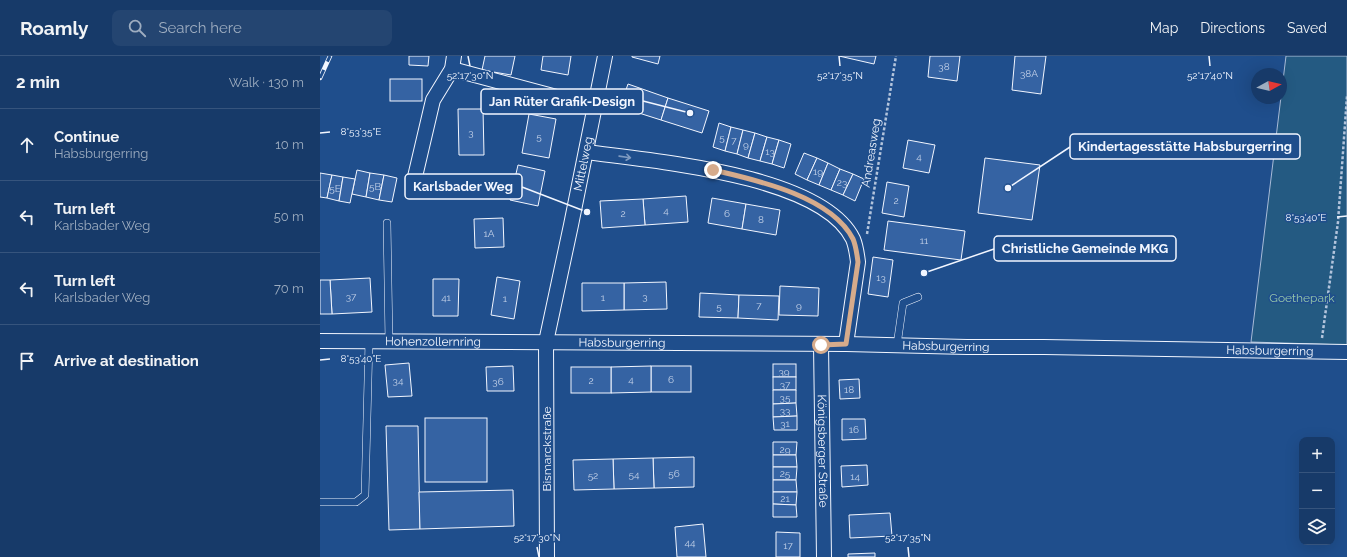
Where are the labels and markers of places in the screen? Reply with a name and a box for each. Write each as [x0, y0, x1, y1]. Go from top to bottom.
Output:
callout: Jan Rüter Grafik-Design [481, 89, 643, 114]
callout: Kindertagesstätte Habsburgerring [1070, 134, 1300, 159]
callout: Karlsbader Weg [405, 174, 522, 199]
callout: Christliche Gemeinde MKG [994, 236, 1176, 261]

